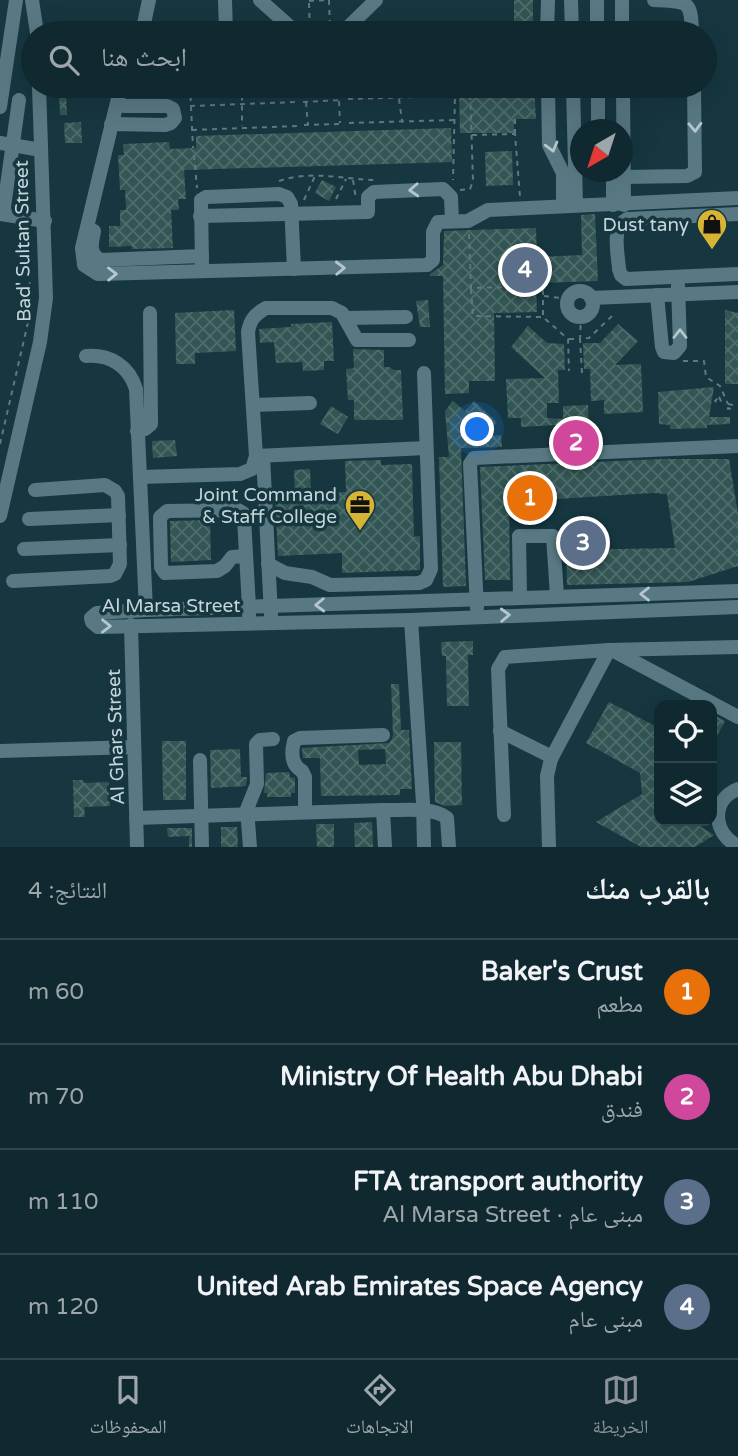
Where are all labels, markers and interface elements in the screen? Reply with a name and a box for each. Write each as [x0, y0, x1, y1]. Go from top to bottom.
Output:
search box [21, 21, 717, 98]
icon: search [45, 41, 83, 79]
text: ابحث هنا [101, 42, 187, 73]
north arrow [570, 119, 633, 182]
one-way arrow [687, 123, 703, 133]
one-way arrow [544, 141, 558, 153]
street label: Bad' Sultan Street [11, 160, 35, 322]
one-way arrow [409, 183, 420, 198]
shop icon: Dust tany [695, 207, 729, 251]
place label: Dust tany [603, 214, 689, 236]
pin: 4 [502, 244, 548, 296]
one-way arrow [335, 260, 346, 276]
one-way arrow [107, 266, 118, 281]
one-way arrow [672, 329, 687, 340]
your location [460, 412, 494, 446]
pin: 2 [553, 417, 599, 469]
pin: 1 [507, 472, 553, 524]
place label: Joint Command & Staff College [195, 484, 337, 528]
office icon: Joint Command & Staff College [343, 488, 377, 532]
pin: 3 [560, 517, 606, 569]
one-way arrow [640, 586, 650, 602]
street label: Al Marsa Street [101, 595, 241, 617]
one-way arrow [314, 597, 325, 612]
one-way arrow [499, 608, 510, 623]
one-way arrow [101, 618, 112, 634]
street label: Al Ghars Street [103, 669, 129, 805]
map controls [654, 700, 717, 826]
button: locate [654, 700, 717, 763]
button: layers [654, 763, 717, 826]
text: بالقرب منك [585, 871, 710, 908]
text: النتائج: 4 [28, 877, 107, 905]
text: Baker's Crust [481, 956, 643, 987]
text: 60 m [28, 978, 84, 1006]
text: 1 [680, 978, 694, 1006]
text: مطعم [596, 991, 643, 1019]
text: Ministry Of Health Abu Dhabi [280, 1061, 643, 1092]
text: 70 m [28, 1083, 84, 1111]
text: 2 [680, 1083, 694, 1111]
text: فندق [601, 1096, 643, 1124]
text: FTA transport authority [353, 1166, 643, 1197]
text: 110 m [28, 1188, 98, 1216]
text: 3 [680, 1188, 694, 1216]
text: مبنى عام · Al Marsa Street [382, 1201, 643, 1229]
text: United Arab Emirates Space Agency [196, 1271, 643, 1302]
text: 120 m [28, 1293, 98, 1321]
text: 4 [680, 1293, 694, 1321]
text: مبنى عام [569, 1306, 643, 1334]
tab: المحفوظات [90, 1371, 167, 1445]
tab: الاتجاهات [346, 1371, 413, 1445]
tab: الخريطة [593, 1371, 648, 1445]

